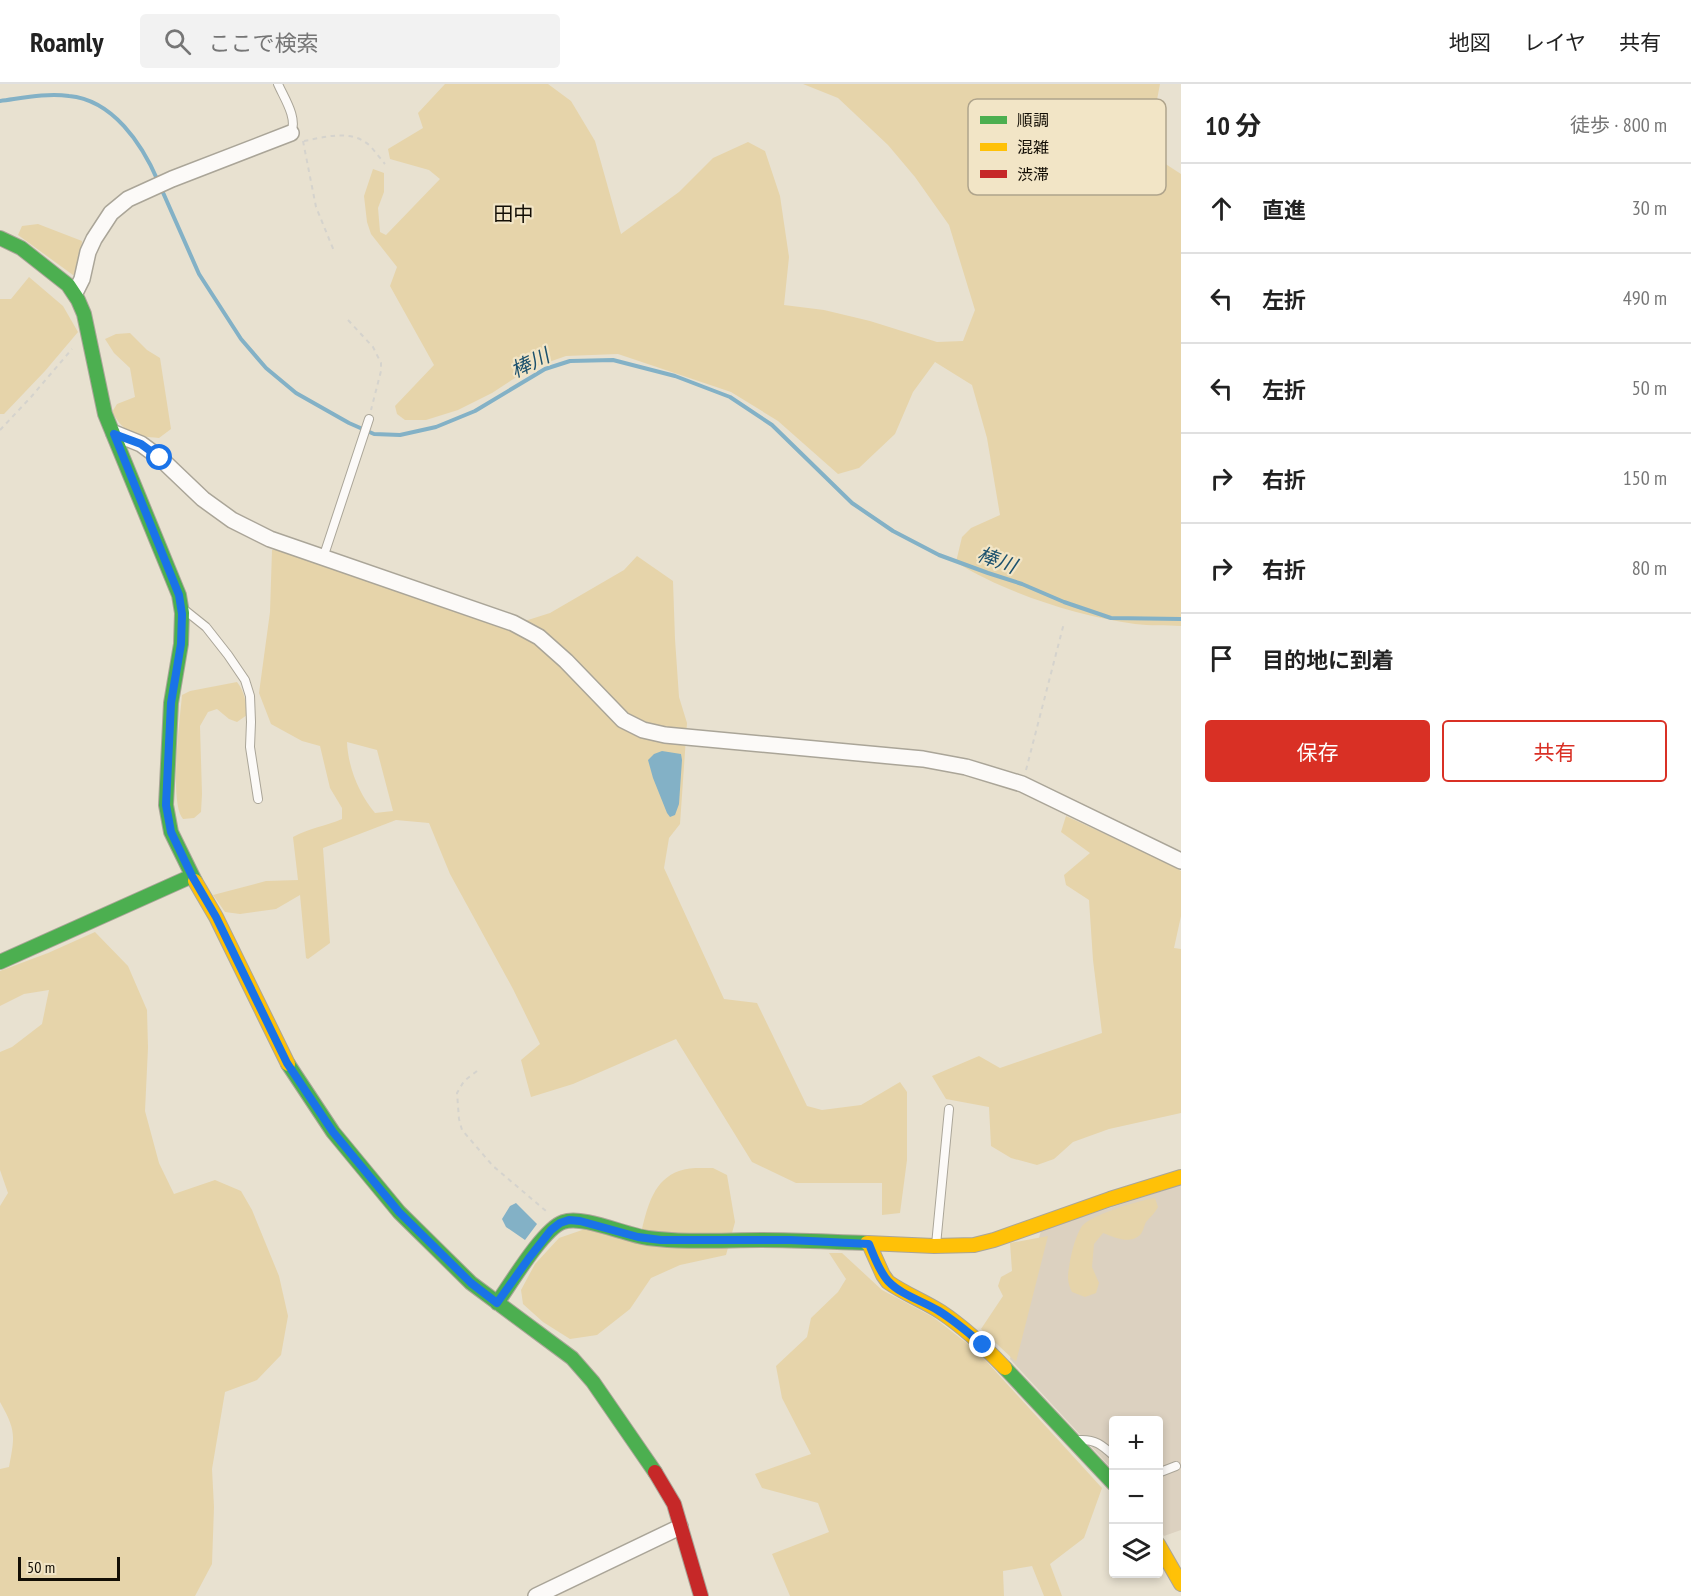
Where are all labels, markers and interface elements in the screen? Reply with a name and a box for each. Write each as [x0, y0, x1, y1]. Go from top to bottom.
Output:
search box [140, 14, 560, 68]
text: Roamly [30, 23, 104, 60]
icon: search [161, 25, 194, 58]
text: ここで検索 [209, 29, 319, 57]
text: 地図 [1449, 29, 1491, 56]
text: レイヤ [1524, 29, 1586, 56]
text: 共有 [1619, 29, 1661, 56]
legend [968, 99, 1166, 195]
text: 10 分 [1205, 109, 1261, 142]
text: 順調 [1017, 110, 1049, 130]
text: 徒歩 · 800 m [1570, 112, 1667, 138]
text: 混雑 [1017, 137, 1049, 157]
text: 渋滞 [1017, 164, 1049, 184]
icon: ahead [1205, 192, 1238, 225]
text: 30 m [1632, 195, 1667, 221]
text: 直進 [1262, 196, 1306, 224]
district label: 田中 [493, 201, 533, 227]
icon: left [1205, 282, 1238, 315]
text: 490 m [1623, 285, 1667, 311]
text: 左折 [1262, 286, 1306, 314]
water label: 棒川 [506, 342, 555, 383]
icon: left [1205, 372, 1238, 405]
text: 50 m [1632, 375, 1667, 401]
text: 左折 [1262, 376, 1306, 404]
route start [146, 444, 172, 470]
icon: right [1205, 462, 1238, 495]
text: 150 m [1623, 465, 1667, 491]
text: 右折 [1262, 466, 1306, 494]
water label: 棒川 [974, 541, 1022, 580]
icon: right [1205, 552, 1238, 585]
text: 80 m [1632, 555, 1667, 581]
text: 右折 [1262, 556, 1306, 584]
icon: arrive [1205, 642, 1238, 675]
text: 目的地に到着 [1262, 646, 1394, 674]
button: 保存 [1205, 720, 1430, 782]
button: 共有 [1442, 720, 1667, 782]
route end [969, 1331, 995, 1357]
map controls [1109, 1416, 1163, 1578]
button: + [1109, 1416, 1163, 1470]
button: − [1109, 1470, 1163, 1524]
button: layers [1109, 1524, 1163, 1578]
scale bar [18, 1554, 120, 1582]
text: 50 m [27, 1557, 55, 1577]

